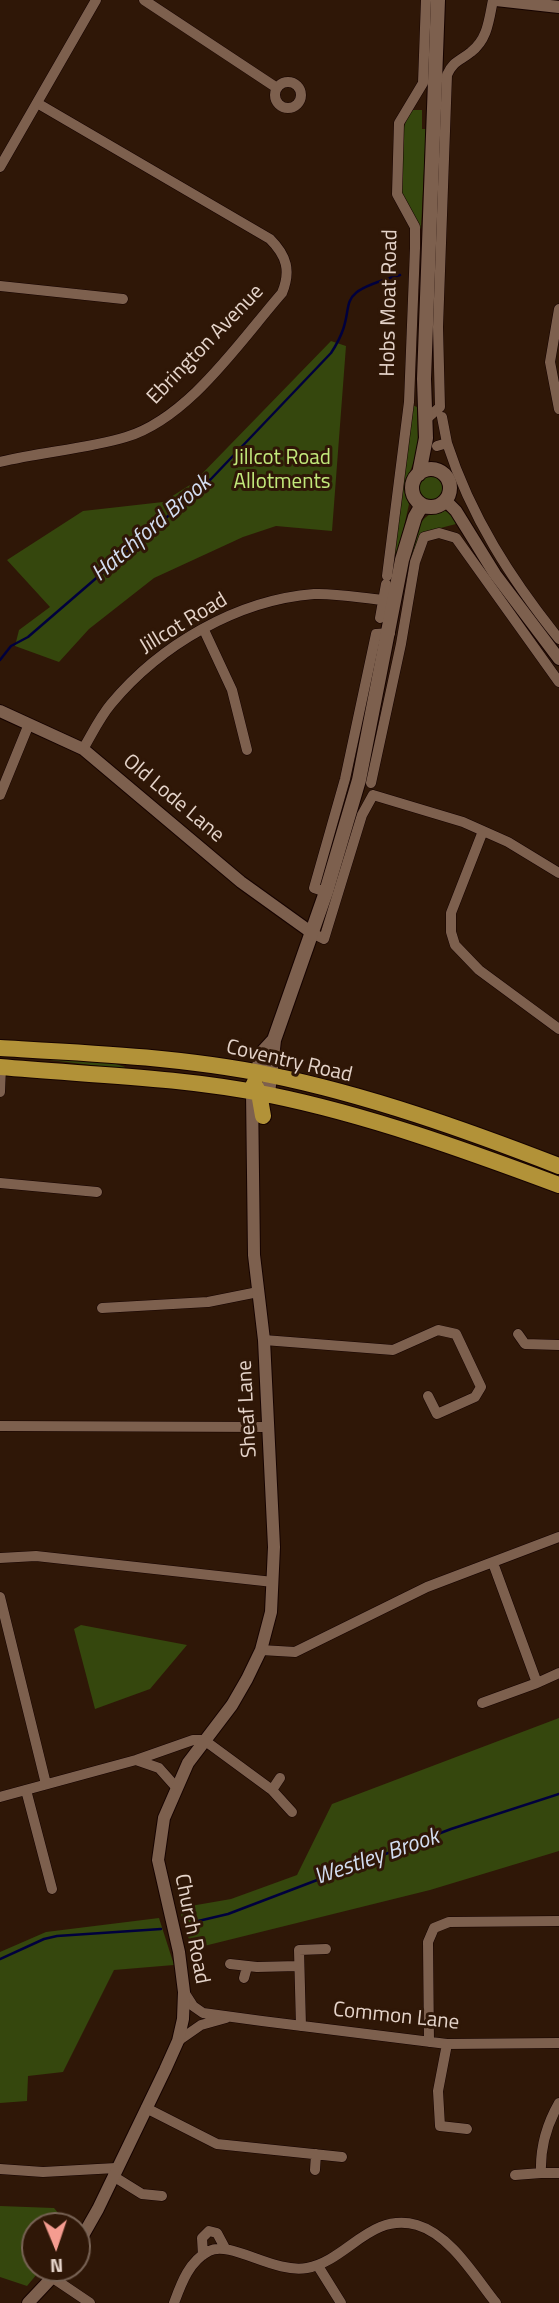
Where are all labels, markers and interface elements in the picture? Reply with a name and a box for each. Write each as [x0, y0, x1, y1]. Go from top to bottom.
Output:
street label: Hobs Moat Road [376, 229, 404, 377]
street label: Ebrington Avenue [143, 280, 269, 410]
park label: Jillcot Road Allotments [233, 446, 331, 496]
water label: Hatchford Brook [87, 470, 217, 588]
street label: Jillcot Road [136, 588, 232, 660]
street label: Old Lode Lane [117, 749, 229, 849]
street label: Coventry Road [223, 1035, 355, 1089]
street label: Sheaf Lane [233, 1359, 263, 1459]
water label: Westley Brook [311, 1824, 443, 1892]
street label: Church Road [168, 1872, 214, 1986]
street label: Common Lane [332, 1998, 460, 2036]
north arrow [21, 2212, 91, 2282]
text: N [50, 2252, 64, 2281]

